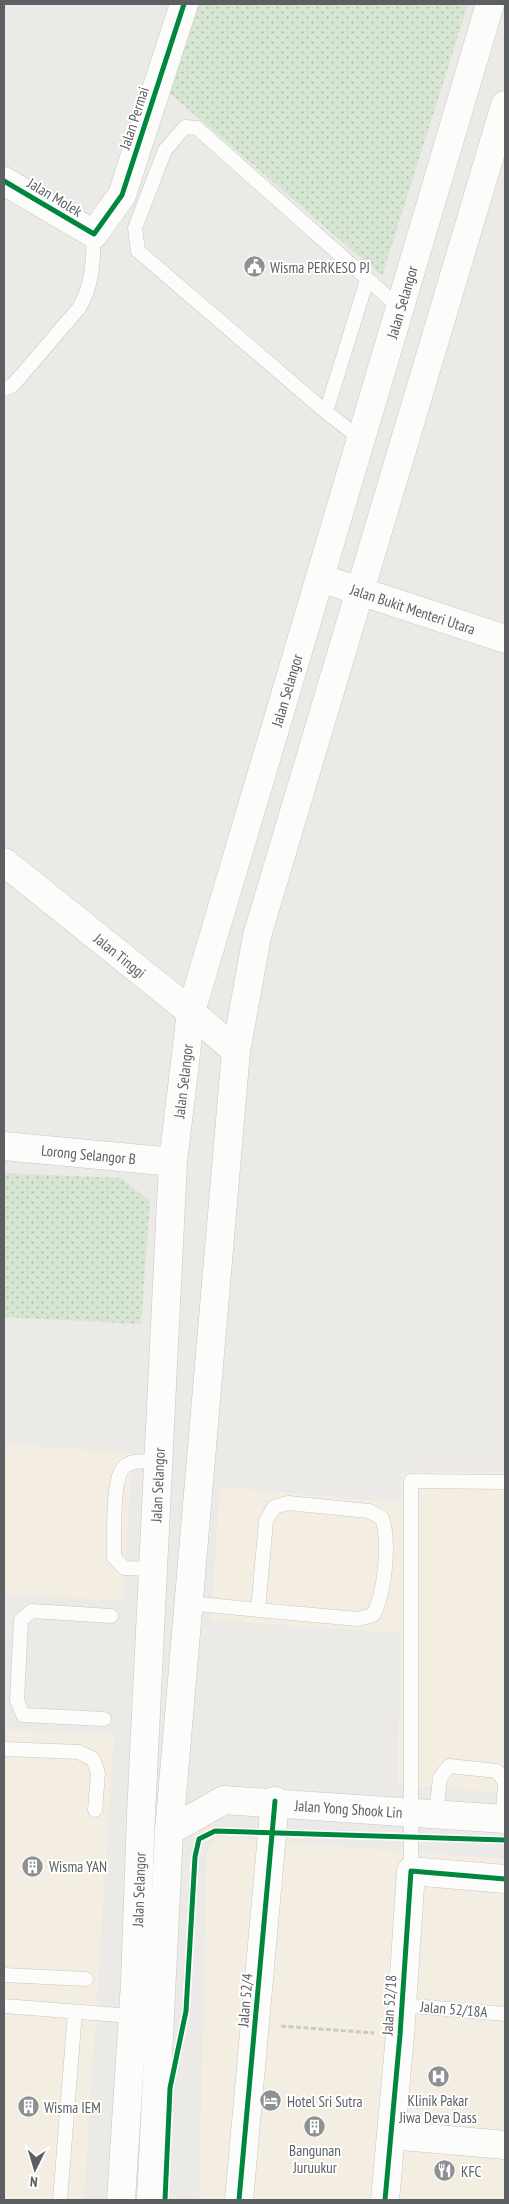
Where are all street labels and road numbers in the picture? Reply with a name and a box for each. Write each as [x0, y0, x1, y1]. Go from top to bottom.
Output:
street label: Jalan Permai [115, 84, 153, 153]
street label: Jalan Molek [23, 173, 86, 221]
street label: Jalan Selangor [382, 263, 422, 341]
street label: Jalan Bukit Menteri Utara [347, 579, 478, 638]
street label: Jalan Selangor [266, 651, 306, 730]
street label: Jalan Tinggi [90, 928, 150, 982]
street label: Jalan Selangor [169, 1042, 197, 1120]
street label: Lorong Selangor B [40, 1140, 137, 1168]
street label: Jalan Selangor [146, 1446, 169, 1524]
street label: Jalan Yong Shook Lin [293, 1795, 403, 1822]
street label: Jalan Selangor [127, 1851, 149, 1928]
street label: Jalan 52/4 [233, 1972, 257, 2029]
street label: Jalan 52/18 [377, 1974, 401, 2037]
street label: Jalan 52/18A [419, 1997, 489, 2021]

